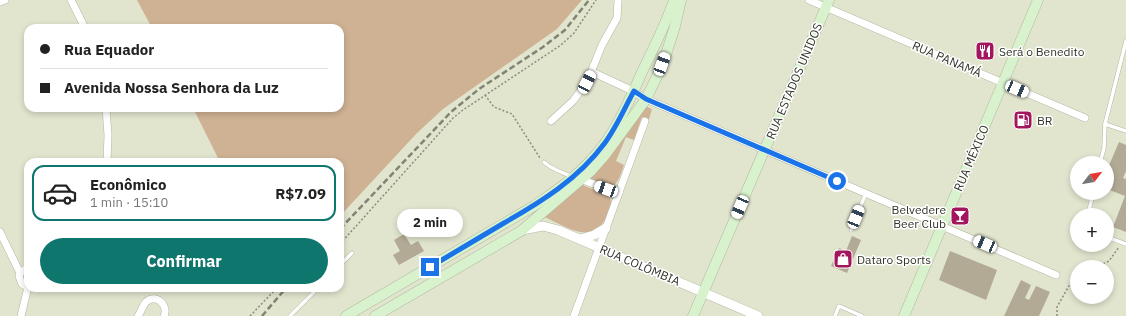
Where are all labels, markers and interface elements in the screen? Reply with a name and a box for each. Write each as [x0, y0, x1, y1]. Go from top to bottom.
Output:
street label: RUA ESTADOS UNIDOS [763, 21, 825, 141]
street label: RUA PANAMÁ [910, 38, 984, 80]
text: Rua Equador [64, 40, 154, 59]
restaurant icon: Será o Benedito [974, 40, 996, 62]
place label: Será o Benedito [999, 44, 1085, 59]
car [652, 51, 672, 77]
car [576, 69, 598, 95]
text: Avenida Nossa Senhora da Luz [64, 78, 279, 97]
car [1004, 79, 1030, 99]
fuel station icon: BR [1012, 109, 1034, 131]
place label: BR [1037, 113, 1053, 128]
street label: RUA MÉXICO [950, 123, 992, 193]
north arrow [1070, 156, 1114, 200]
map controls [1070, 156, 1114, 304]
route start [828, 172, 846, 190]
icon: car [42, 175, 78, 211]
text: Econômico [90, 175, 166, 194]
car [593, 179, 619, 199]
text: R$7.09 [275, 184, 326, 203]
text: 1 min · 15:10 [90, 194, 168, 211]
car [730, 194, 750, 220]
place label: Belvedere Beer Club [892, 202, 946, 231]
car [846, 204, 866, 230]
bar icon: Belvedere Beer Club [949, 205, 971, 227]
button: + [1070, 208, 1114, 252]
callout: 2 min [397, 209, 463, 237]
text: 2 min [413, 214, 447, 231]
car [972, 234, 998, 254]
button: Confirmar [40, 238, 328, 284]
street label: RUA COLÔMBIA [597, 241, 683, 289]
shop icon: Dataro Sports [832, 248, 854, 270]
place label: Dataro Sports [857, 252, 931, 267]
route end [421, 258, 439, 276]
button: − [1070, 260, 1114, 304]

